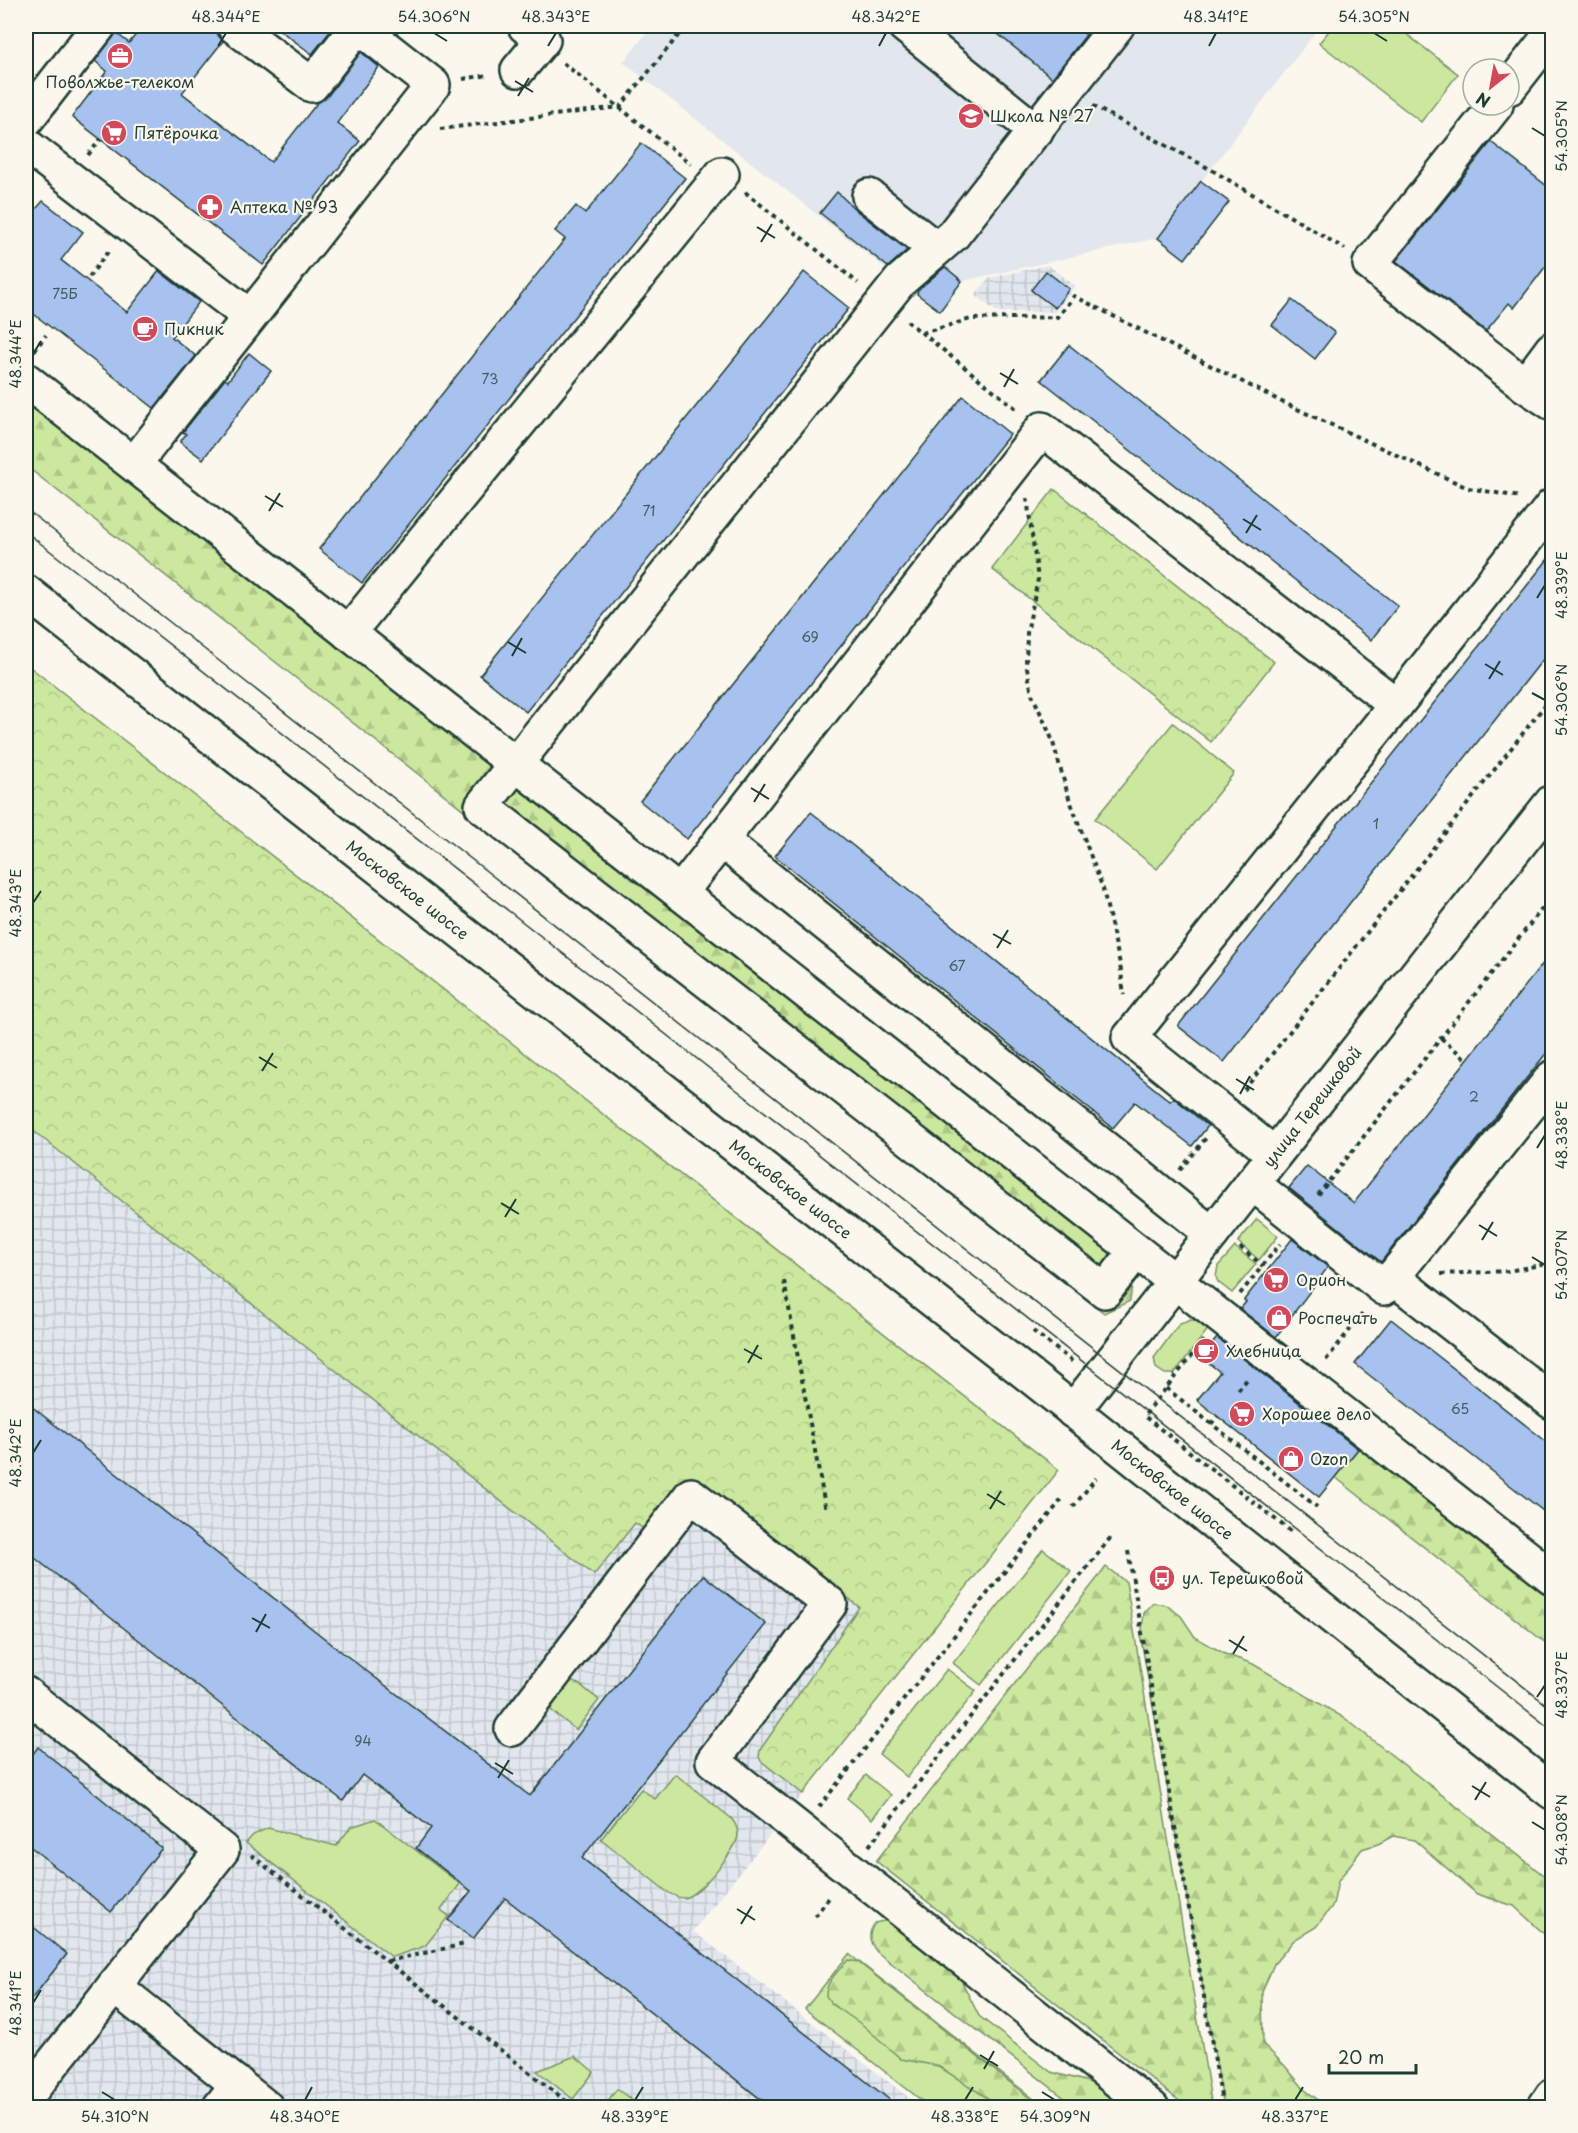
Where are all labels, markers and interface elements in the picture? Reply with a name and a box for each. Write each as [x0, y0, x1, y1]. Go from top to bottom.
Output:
text: 48.344°E [191, 4, 261, 27]
text: 54.306°N [398, 4, 470, 27]
text: 48.343°E [521, 4, 591, 27]
text: 48.342°E [851, 4, 921, 27]
text: 48.341°E [1183, 4, 1249, 27]
text: 54.305°N [1338, 4, 1410, 27]
office icon: Поволжье-телеком [105, 41, 135, 71]
north arrow [1461, 57, 1521, 117]
place label: Поволжье-телеком [46, 69, 194, 93]
text: N [1471, 87, 1494, 114]
text: 54.305°N [1549, 100, 1572, 172]
school or university icon: Школа № 27 [956, 101, 986, 131]
place label: Школа № 27 [990, 103, 1093, 127]
supermarket icon: Пятёрочка [99, 118, 129, 148]
place label: Пятёрочка [134, 120, 219, 144]
pharmacy icon: Аптека № 93 [195, 192, 225, 222]
place label: Аптека № 93 [230, 194, 338, 218]
house number: 75Б [52, 283, 78, 304]
cafe icon: Пикник [130, 314, 160, 344]
place label: Пикник [164, 316, 224, 340]
text: 48.344°E [3, 319, 26, 389]
house number: 73 [482, 368, 498, 389]
house number: 71 [642, 500, 656, 521]
text: 48.339°E [1549, 551, 1572, 619]
house number: 69 [801, 626, 819, 647]
text: 54.306°N [1549, 664, 1572, 736]
house number: 1 [1373, 813, 1379, 834]
street label: Московское шоссе [342, 834, 475, 945]
text: 48.343°E [3, 868, 26, 938]
house number: 67 [948, 955, 966, 976]
street label: улица Терешковой [1256, 1041, 1366, 1172]
house number: 2 [1469, 1086, 1479, 1107]
text: 48.338°E [1549, 1101, 1572, 1169]
street label: Московское шоссе [725, 1133, 858, 1244]
text: 54.307°N [1549, 1230, 1572, 1300]
supermarket icon: Орион [1261, 1265, 1291, 1295]
place label: Орион [1296, 1267, 1346, 1291]
shop icon: Роспечать [1264, 1303, 1294, 1333]
place label: Роспечать [1298, 1305, 1377, 1329]
cafe icon: Хлебница [1191, 1336, 1221, 1366]
place label: Хлебница [1226, 1338, 1301, 1362]
house number: 65 [1451, 1398, 1469, 1419]
supermarket icon: Хорошее дело [1227, 1399, 1257, 1429]
place label: Хорошее дело [1262, 1401, 1371, 1425]
text: 48.342°E [3, 1418, 26, 1488]
street label: Московское шоссе [1107, 1433, 1239, 1545]
shop icon: Ozon [1276, 1444, 1306, 1474]
place label: Ozon [1310, 1446, 1348, 1470]
bus stop icon: ул. Терешковой [1147, 1563, 1177, 1593]
place label: ул. Терешковой [1182, 1565, 1304, 1589]
text: 48.337°E [1549, 1651, 1572, 1719]
house number: 94 [354, 1730, 372, 1751]
text: 54.308°N [1549, 1794, 1572, 1866]
text: 48.341°E [3, 1970, 26, 2036]
scale bar [1329, 2037, 1416, 2075]
text: 20 m [1338, 2043, 1384, 2070]
text: 54.310°N [81, 2104, 149, 2127]
text: 48.340°E [270, 2104, 340, 2127]
text: 48.339°E [601, 2104, 669, 2127]
text: 48.338°E [931, 2104, 999, 2127]
text: 54.309°N [1019, 2104, 1091, 2127]
text: 48.337°E [1261, 2104, 1329, 2127]

